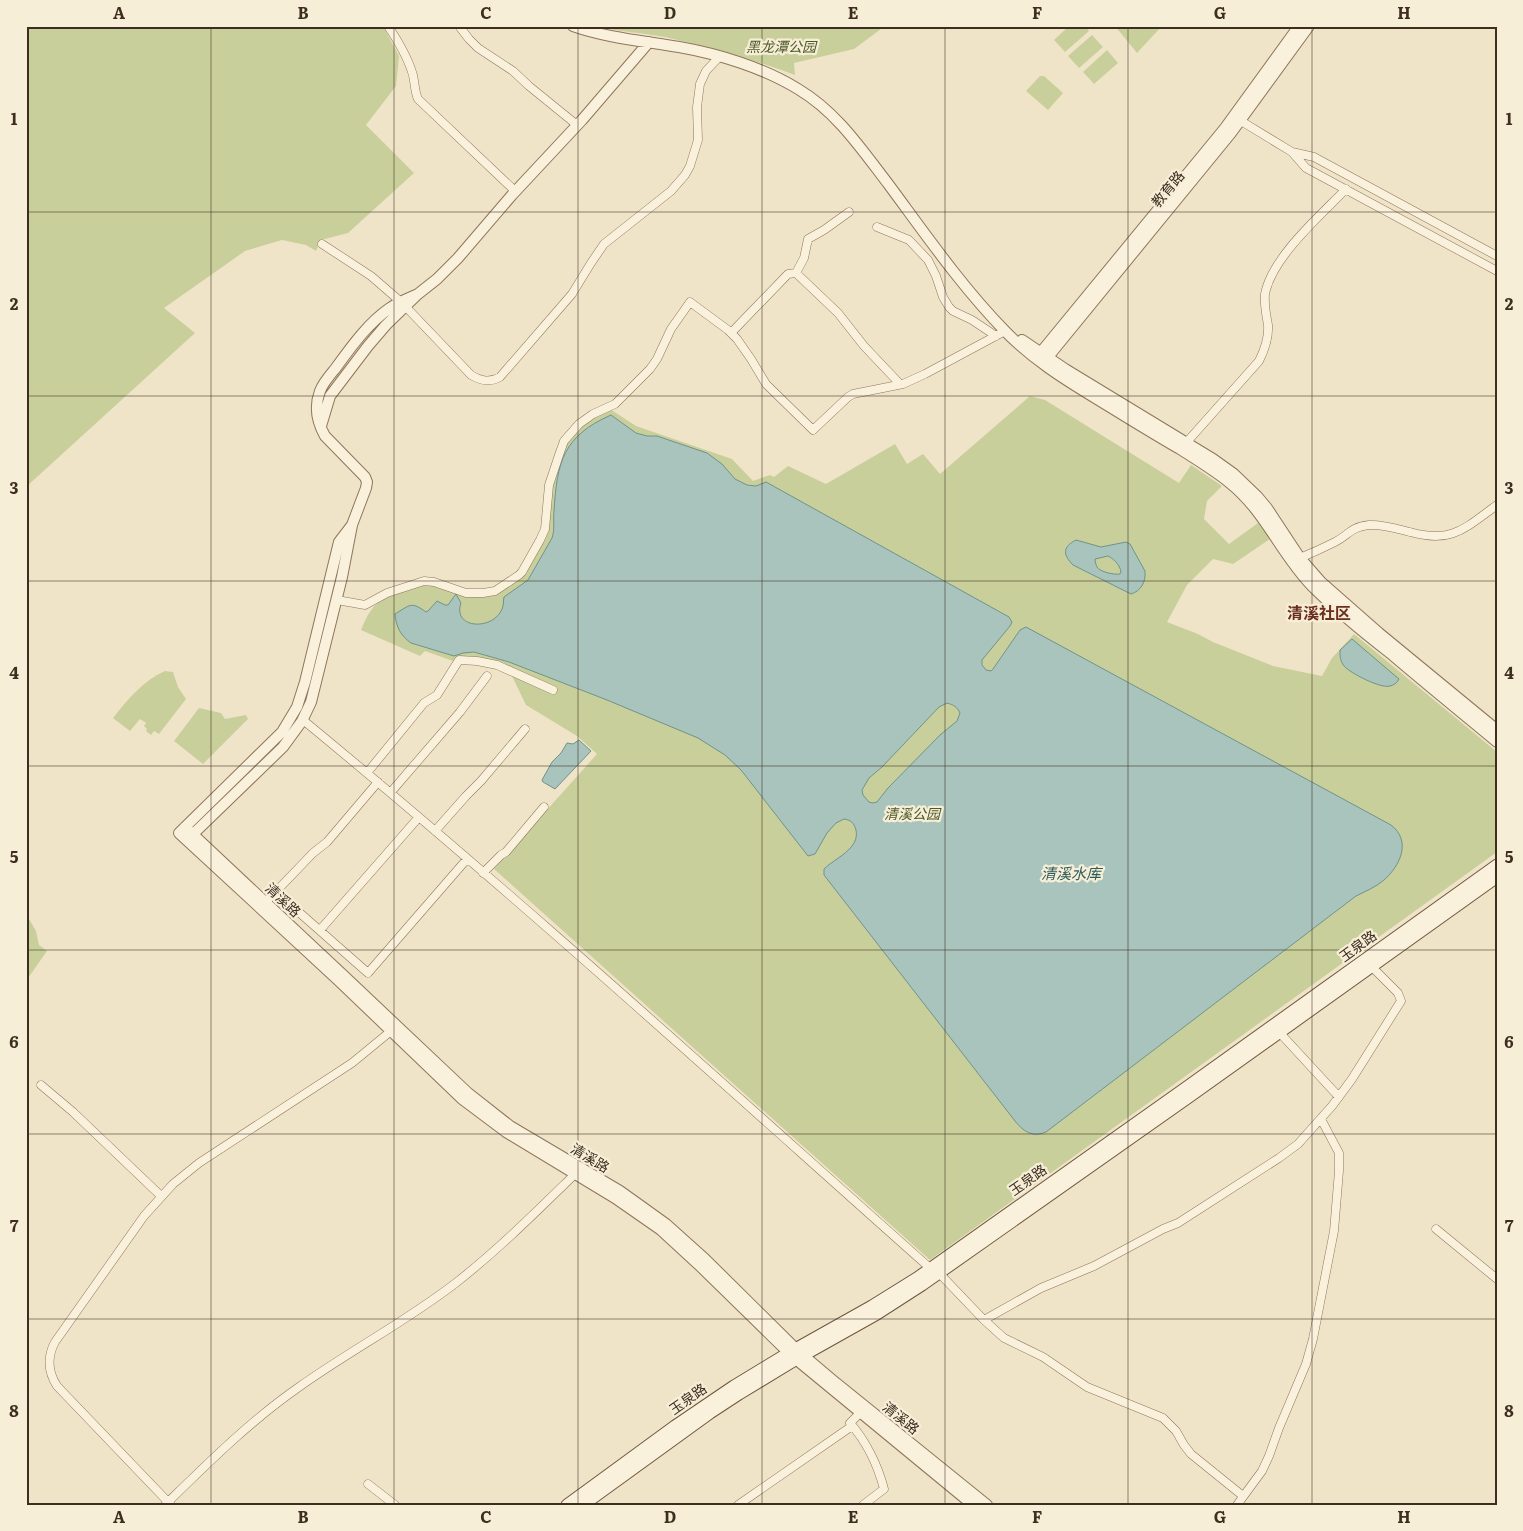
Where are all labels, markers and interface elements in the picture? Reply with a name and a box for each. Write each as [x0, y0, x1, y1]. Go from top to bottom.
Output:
text: A [113, 0, 125, 24]
text: B [297, 0, 309, 24]
text: C [480, 0, 492, 24]
text: D [664, 0, 676, 24]
text: E [848, 0, 859, 24]
text: F [1032, 0, 1042, 24]
text: G [1214, 0, 1226, 24]
text: H [1397, 0, 1411, 24]
park label: 黑龙潭公园 [746, 36, 818, 56]
text: 1 [11, 106, 18, 130]
text: 1 [1506, 106, 1513, 130]
street label: 教育路 [1146, 166, 1188, 211]
text: 2 [10, 291, 19, 315]
text: 2 [1505, 291, 1514, 315]
text: 3 [10, 475, 19, 499]
text: 3 [1505, 475, 1514, 499]
district label: 清溪社区 [1287, 600, 1351, 624]
text: 4 [9, 660, 19, 684]
text: 4 [1504, 660, 1514, 684]
park label: 清溪公园 [884, 803, 942, 823]
text: 5 [10, 844, 19, 868]
text: 5 [1505, 844, 1514, 868]
water label: 清溪水库 [1041, 861, 1104, 884]
street label: 清溪路 [262, 878, 306, 921]
street label: 玉泉路 [1335, 925, 1380, 966]
text: 6 [9, 1029, 19, 1053]
text: 6 [1504, 1029, 1514, 1053]
street label: 清溪路 [567, 1138, 614, 1177]
street label: 玉泉路 [1004, 1159, 1050, 1199]
text: 7 [10, 1213, 19, 1237]
text: 7 [1505, 1213, 1514, 1237]
street label: 玉泉路 [664, 1378, 710, 1418]
street label: 清溪路 [879, 1396, 924, 1438]
text: 8 [9, 1398, 19, 1422]
text: 8 [1504, 1398, 1514, 1422]
text: A [113, 1504, 125, 1528]
text: B [297, 1504, 309, 1528]
text: C [480, 1504, 492, 1528]
text: D [664, 1504, 676, 1528]
text: E [848, 1504, 859, 1528]
text: F [1032, 1504, 1042, 1528]
text: G [1214, 1504, 1226, 1528]
text: H [1397, 1504, 1411, 1528]

